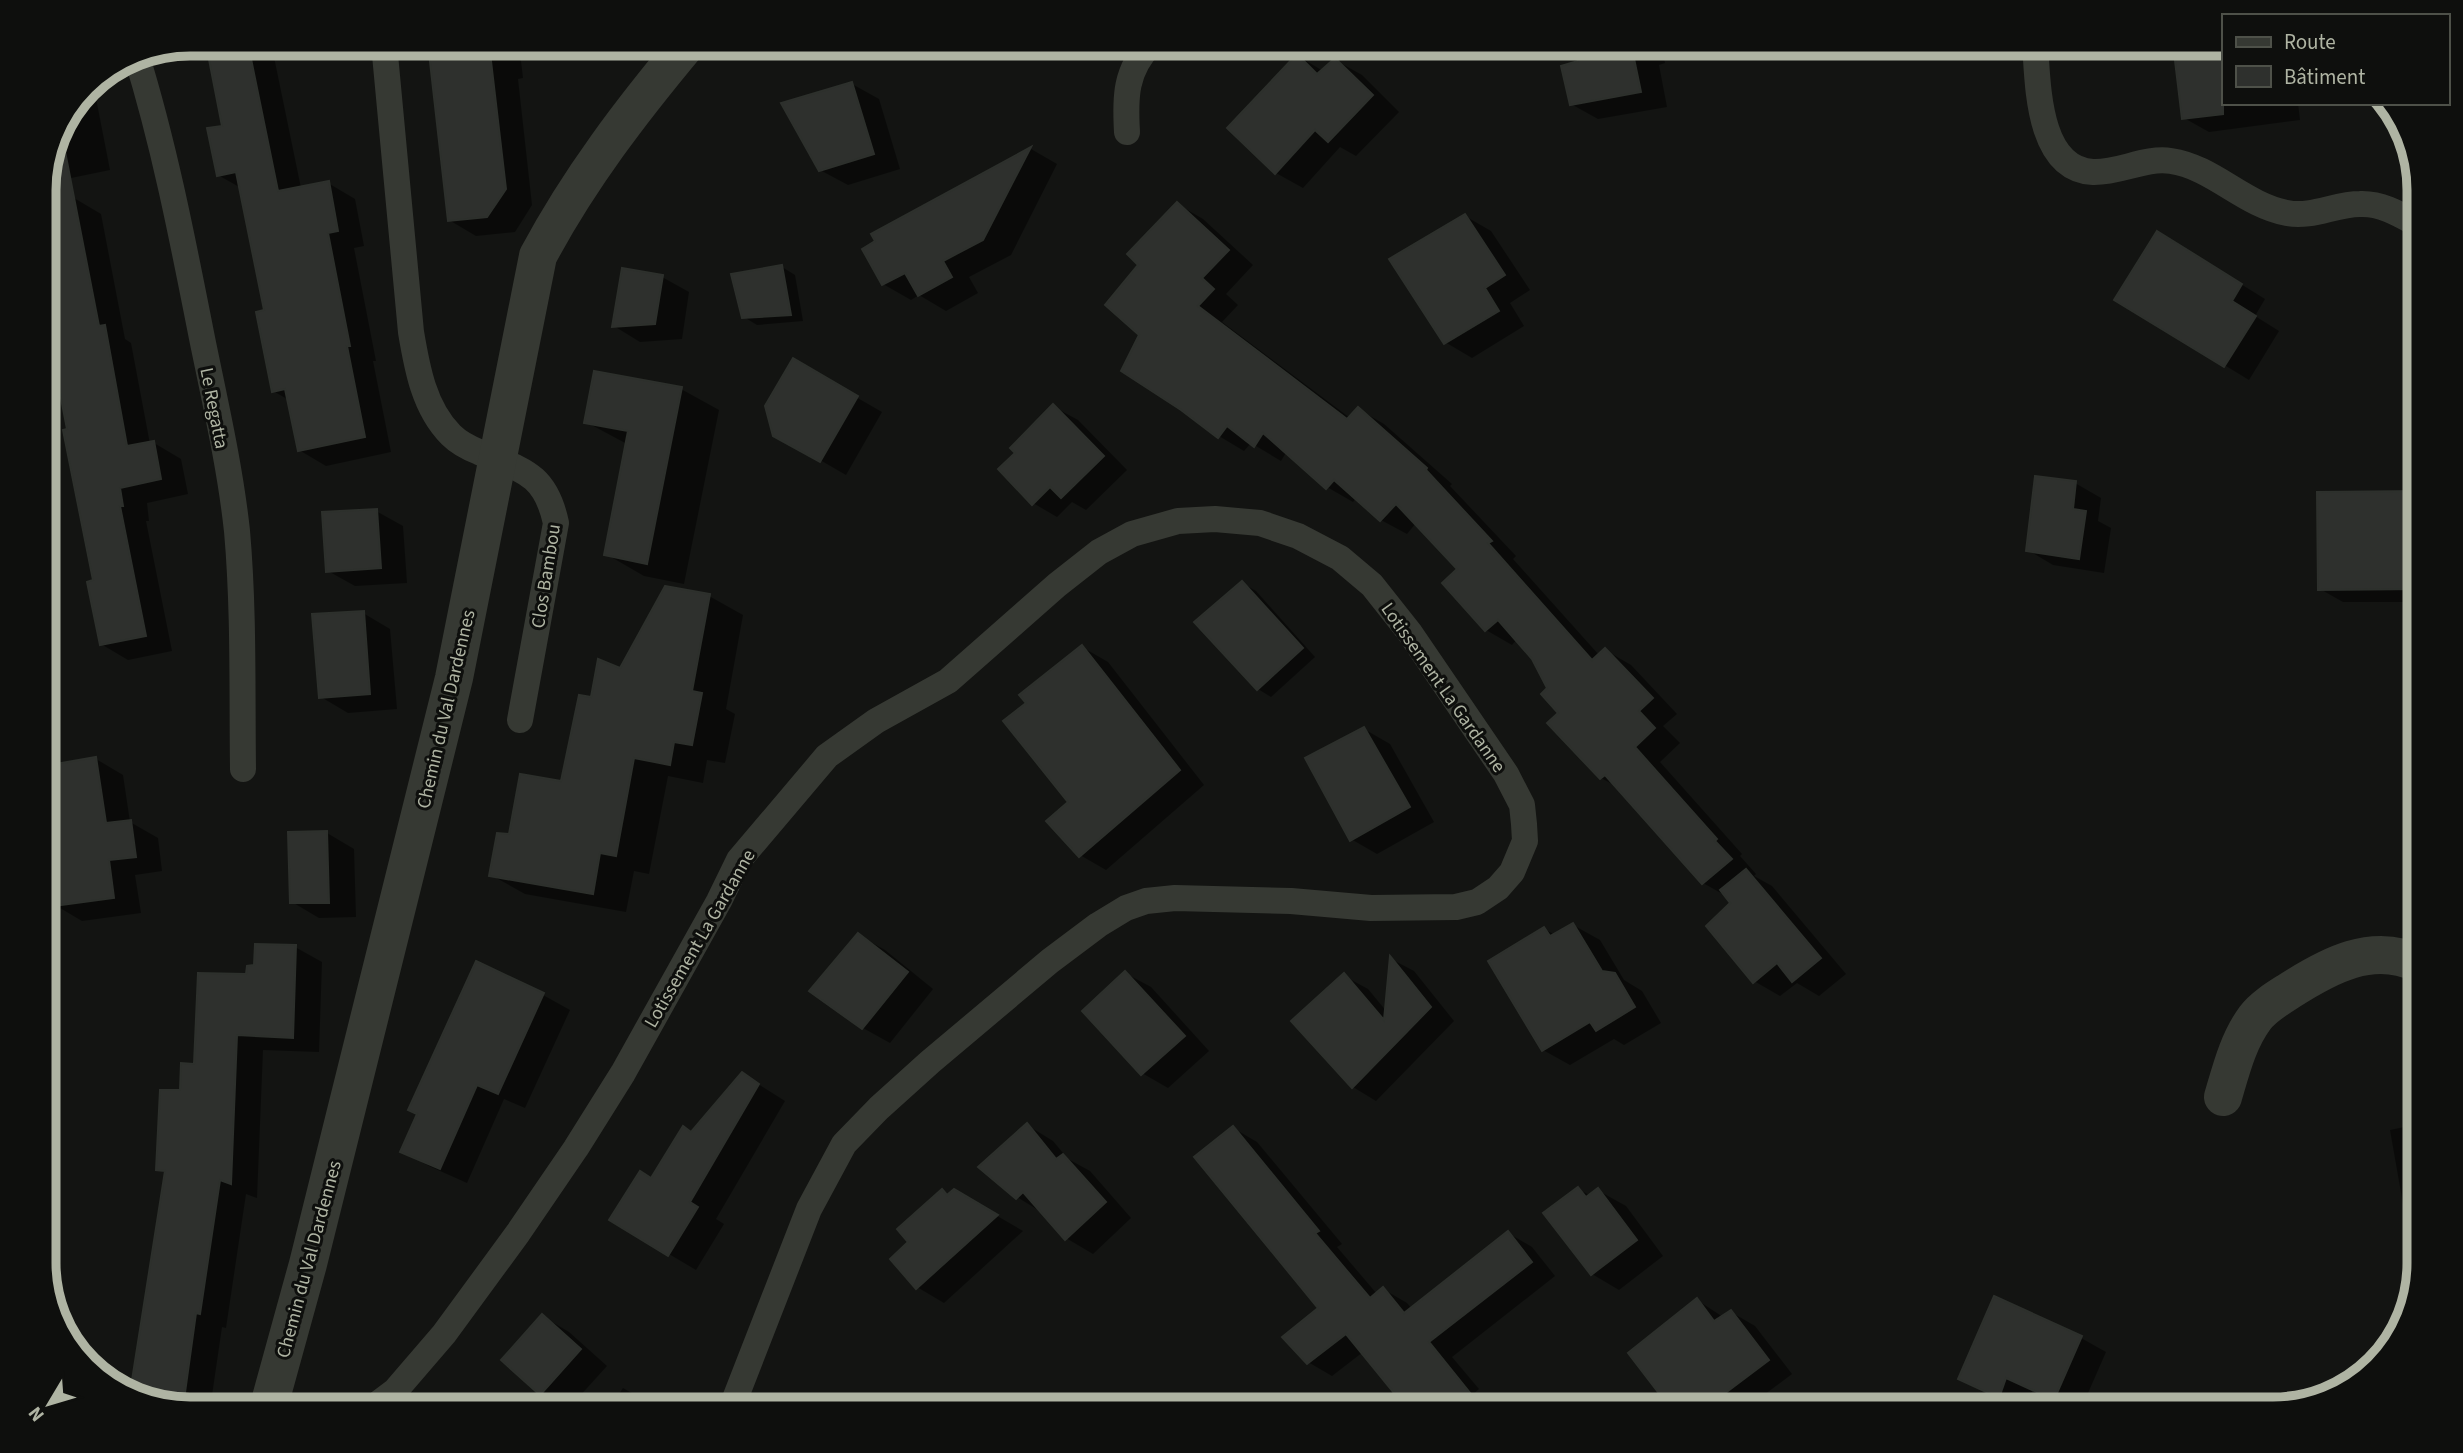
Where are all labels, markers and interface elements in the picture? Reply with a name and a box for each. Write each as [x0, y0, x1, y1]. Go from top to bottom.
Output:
legend [2222, 14, 2449, 105]
text: Route [2284, 27, 2336, 57]
text: Bâtiment [2284, 62, 2365, 92]
street label: Le Regatta [192, 365, 235, 451]
street label: Clos Bambou [525, 522, 568, 630]
street label: Lotissement La Gardanne [1374, 597, 1512, 778]
street label: Chemin du Val Dardennes [410, 607, 482, 811]
street label: Lotissement La Gardanne [638, 845, 762, 1033]
street label: Chemin du Val Dardennes [270, 1158, 349, 1361]
north arrow [14, 1369, 84, 1439]
text: N [22, 1400, 51, 1427]

